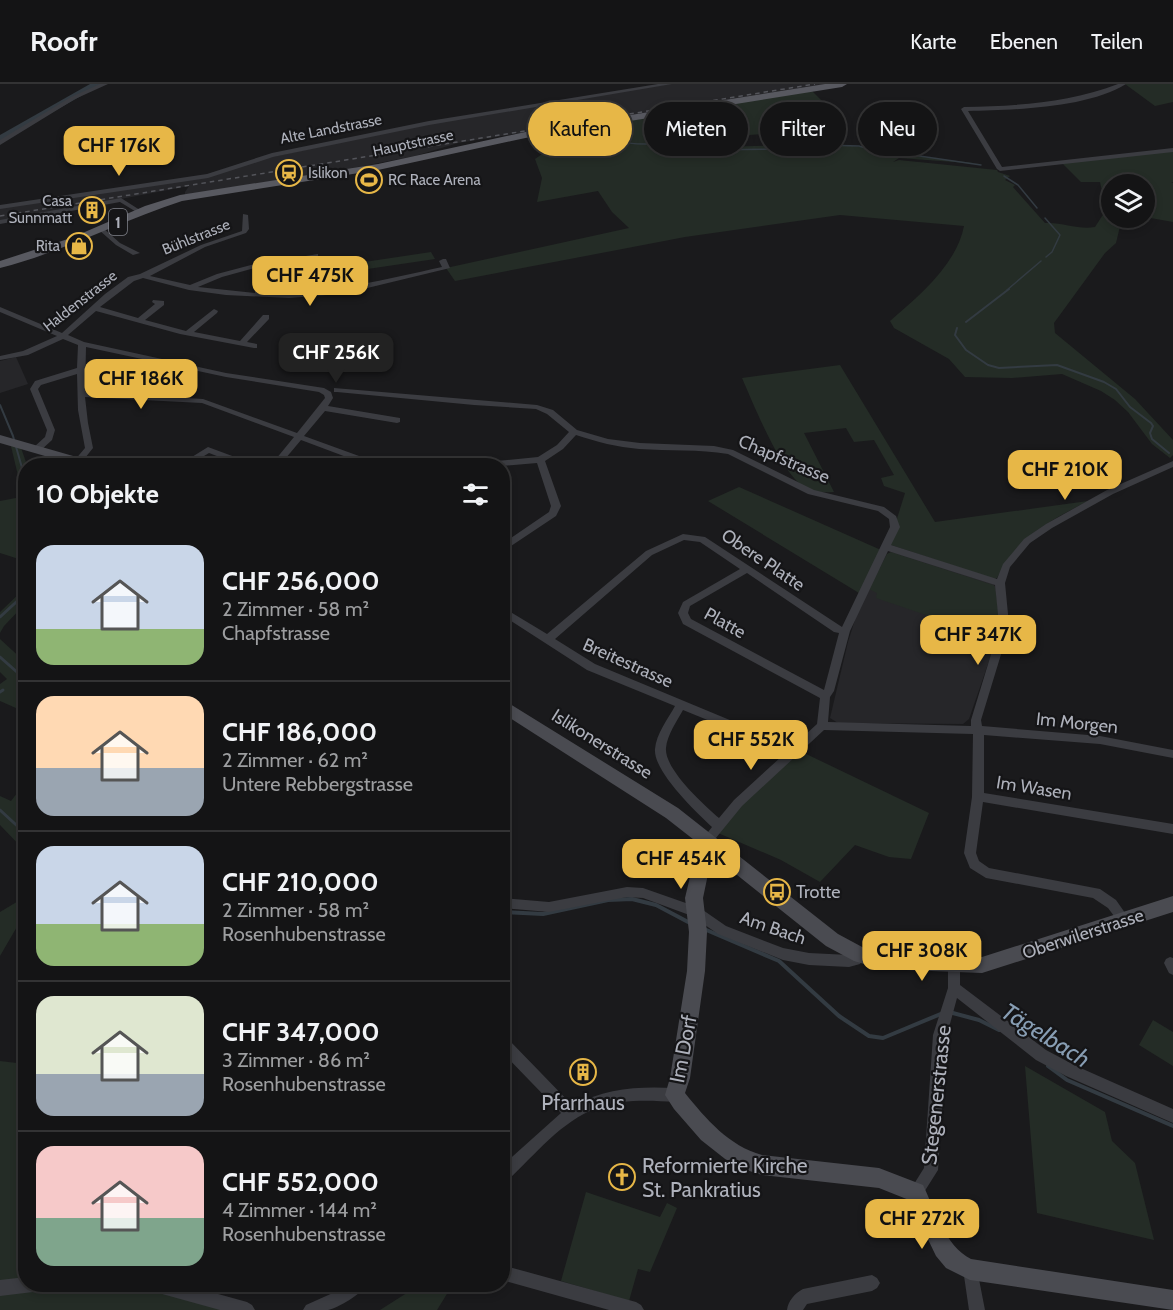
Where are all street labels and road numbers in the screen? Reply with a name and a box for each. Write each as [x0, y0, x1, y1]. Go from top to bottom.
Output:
street label: Alte Landstrasse [279, 110, 384, 148]
street label: Hauptstrasse [371, 126, 455, 160]
road number: 1 [109, 209, 127, 235]
street label: Bühlstrasse [159, 215, 233, 259]
street label: Haldenstrasse [40, 266, 121, 335]
street label: Chapfstrasse [735, 430, 833, 488]
street label: Obere Platte [717, 524, 809, 596]
street label: Platte [700, 603, 750, 643]
street label: Breitestrasse [580, 633, 676, 693]
street label: Islikonerstrasse [548, 704, 656, 784]
street label: Im Morgen [1035, 708, 1119, 738]
street label: Im Wasen [995, 771, 1073, 805]
street label: Oberwilerstrasse [1019, 904, 1147, 964]
street label: Am Bach [737, 906, 809, 950]
street label: Im Dorf [664, 1013, 702, 1085]
street label: Stegenerstrasse [916, 1024, 956, 1166]

